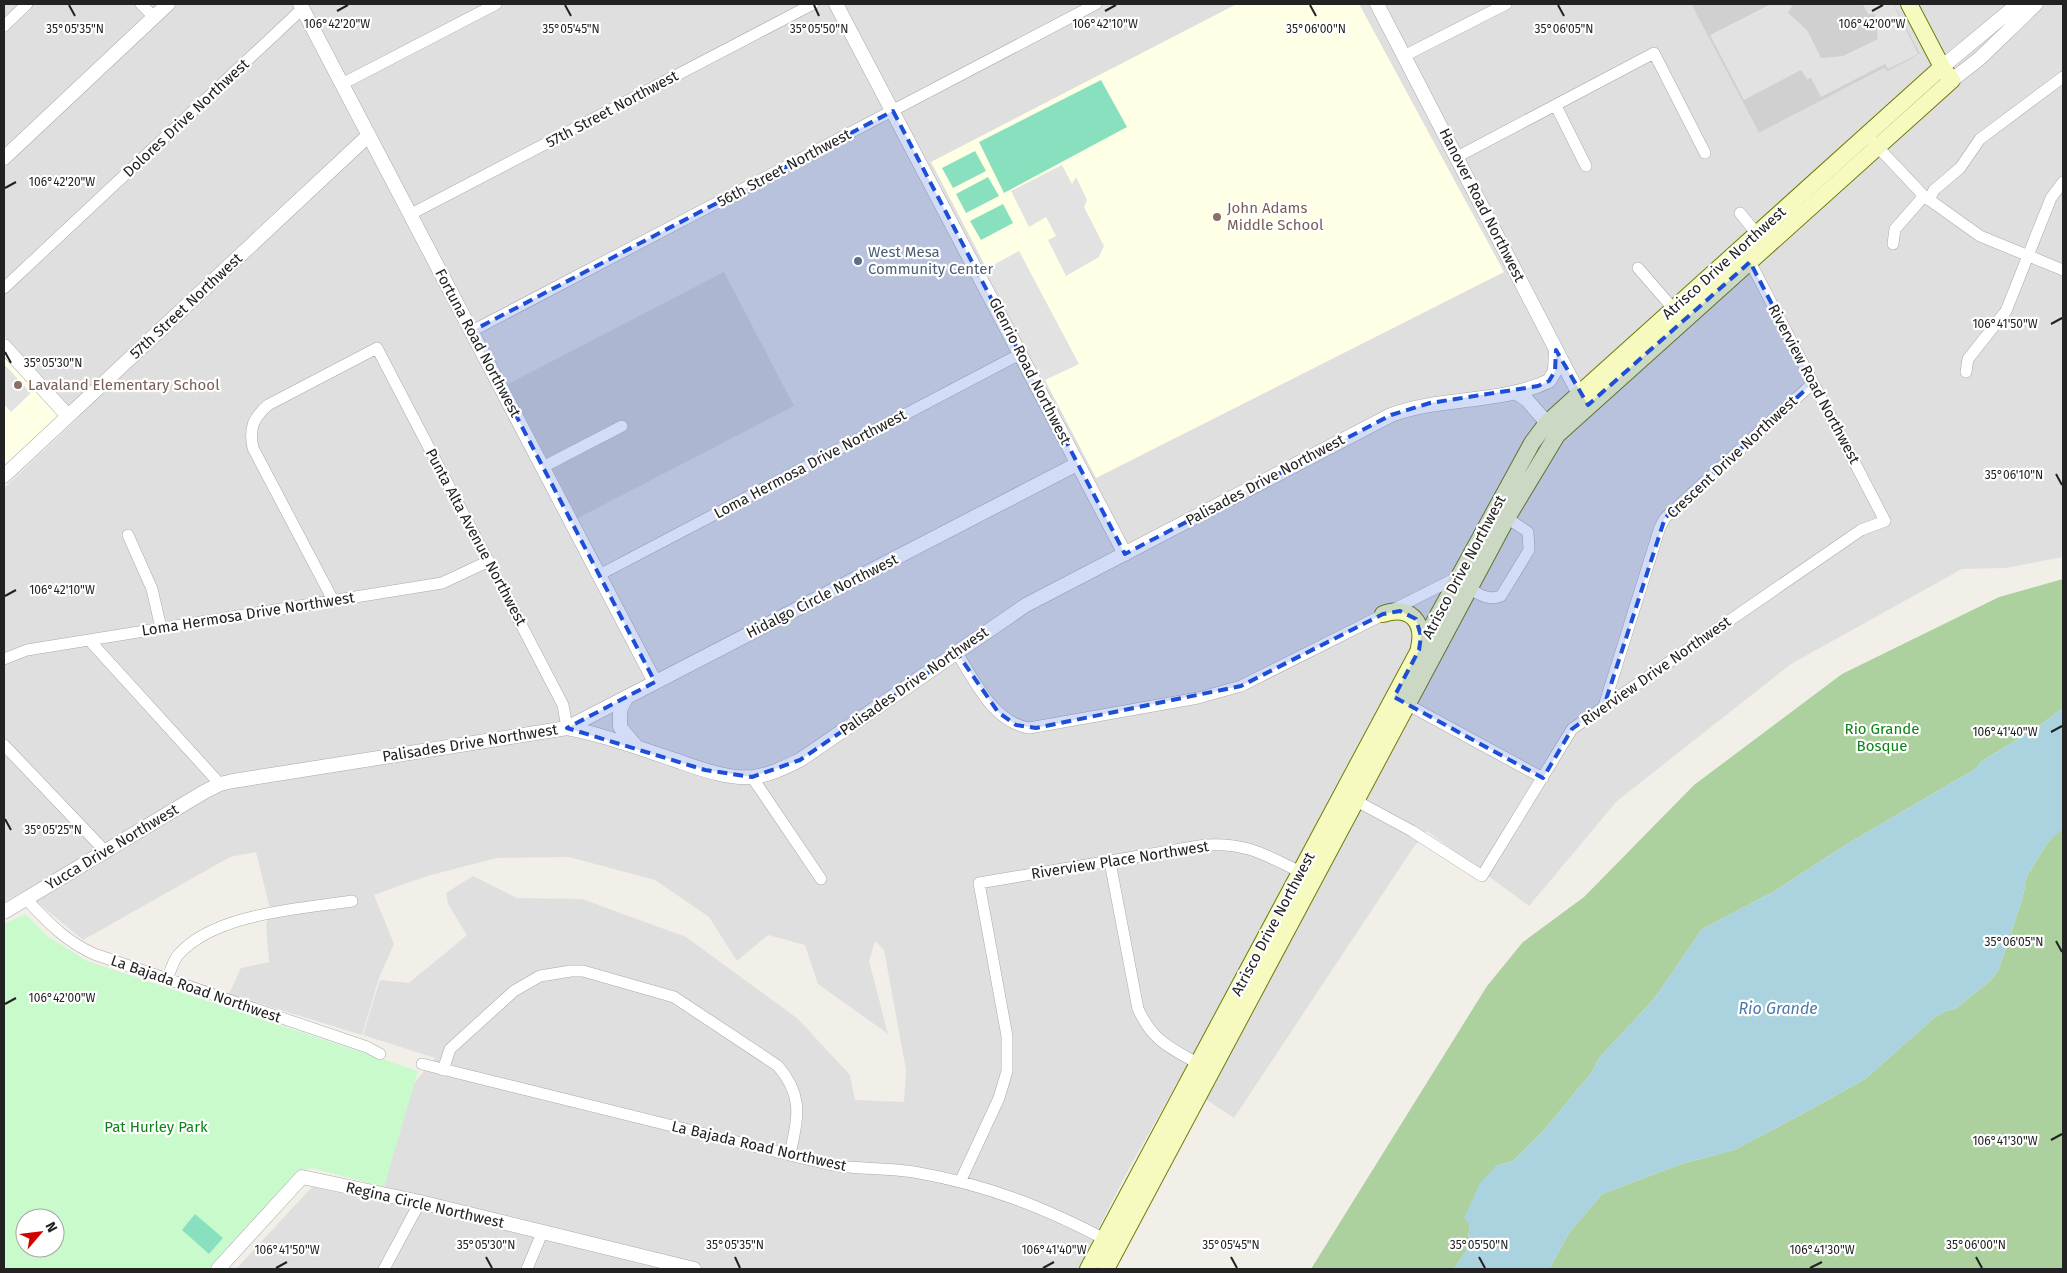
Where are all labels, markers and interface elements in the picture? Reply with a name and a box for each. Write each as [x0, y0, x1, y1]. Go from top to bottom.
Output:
text: 106°42'20"W [304, 17, 370, 31]
text: 106°42'10"W [1072, 17, 1138, 31]
text: 106°42'00"W [1838, 17, 1906, 31]
text: 35°05'35"N [46, 22, 104, 36]
text: 35°05'45"N [542, 22, 600, 36]
text: 35°05'50"N [790, 22, 848, 36]
text: 35°06'00"N [1286, 22, 1346, 36]
text: 35°06'05"N [1535, 22, 1593, 36]
street label: Dolores Drive Northwest [119, 55, 253, 181]
street label: 57th Street Northwest [543, 66, 682, 151]
street label: 56th Street Northwest [714, 125, 854, 211]
street label: Hanover Road Northwest [1435, 125, 1529, 285]
text: 106°42'20"W [29, 175, 95, 189]
place label: John Adams Middle School [1227, 199, 1324, 234]
street label: Atrisco Drive Northwest [1658, 202, 1790, 323]
marker: John Adams Middle School [1211, 211, 1223, 223]
place label: West Mesa Community Center [868, 243, 993, 278]
street label: 57th Street Northwest [126, 249, 246, 363]
marker: West Mesa Community Center [852, 255, 864, 267]
street label: Fortuna Road Northwest [431, 266, 525, 421]
street label: Glenrio Road Northwest [985, 295, 1075, 448]
street label: Riverview Road Northwest [1764, 301, 1864, 467]
text: 106°41'50"W [1972, 317, 2038, 331]
text: 35°05'30"N [24, 356, 82, 370]
place label: Lavaland Elementary School [28, 376, 220, 394]
marker: Lavaland Elementary School [12, 379, 24, 391]
street label: Crescent Drive Northwest [1663, 392, 1801, 522]
street label: Loma Hermosa Drive Northwest [711, 405, 910, 522]
street label: Palisades Drive Northwest [1183, 430, 1348, 530]
street label: Punta Alta Avenue Northwest [422, 445, 531, 629]
text: 35°06'10"N [1985, 468, 2043, 482]
street label: Atrisco Drive Northwest [1418, 492, 1510, 642]
street label: Hidalgo Circle Northwest [743, 550, 901, 642]
text: 106°42'10"W [29, 583, 95, 597]
street label: Loma Hermosa Drive Northwest [140, 588, 356, 640]
street label: Riverview Drive Northwest [1578, 612, 1735, 730]
street label: Palisades Drive Northwest [836, 622, 992, 739]
street label: Palisades Drive Northwest [381, 720, 559, 766]
park label: Rio Grande Bosque [1845, 720, 1919, 755]
text: 106°41'40"W [1972, 725, 2038, 739]
street label: Yucca Drive Northwest [42, 800, 182, 894]
text: 35°05'25"N [24, 823, 82, 837]
street label: Riverview Place Northwest [1030, 837, 1211, 883]
street label: Atrisco Drive Northwest [1227, 849, 1319, 999]
text: 35°06'05"N [1985, 935, 2043, 949]
street label: La Bajada Road Northwest [108, 951, 284, 1027]
text: 106°42'00"W [28, 991, 96, 1005]
water label: Rio Grande [1738, 999, 1818, 1018]
street label: La Bajada Road Northwest [670, 1117, 849, 1175]
park label: Pat Hurley Park [104, 1118, 208, 1136]
text: 106°41'30"W [1972, 1134, 2038, 1148]
street label: Regina Circle Northwest [344, 1178, 506, 1232]
north arrow [15, 1208, 65, 1258]
text: N [41, 1219, 61, 1235]
text: 35°05'30"N [457, 1238, 515, 1252]
text: 35°05'35"N [706, 1238, 764, 1252]
text: 35°05'45"N [1202, 1238, 1260, 1252]
text: 35°05'50"N [1450, 1238, 1508, 1252]
text: 35°06'00"N [1946, 1238, 2006, 1252]
text: 106°41'50"W [254, 1243, 320, 1257]
text: 106°41'40"W [1021, 1243, 1087, 1257]
text: 106°41'30"W [1789, 1243, 1855, 1257]

